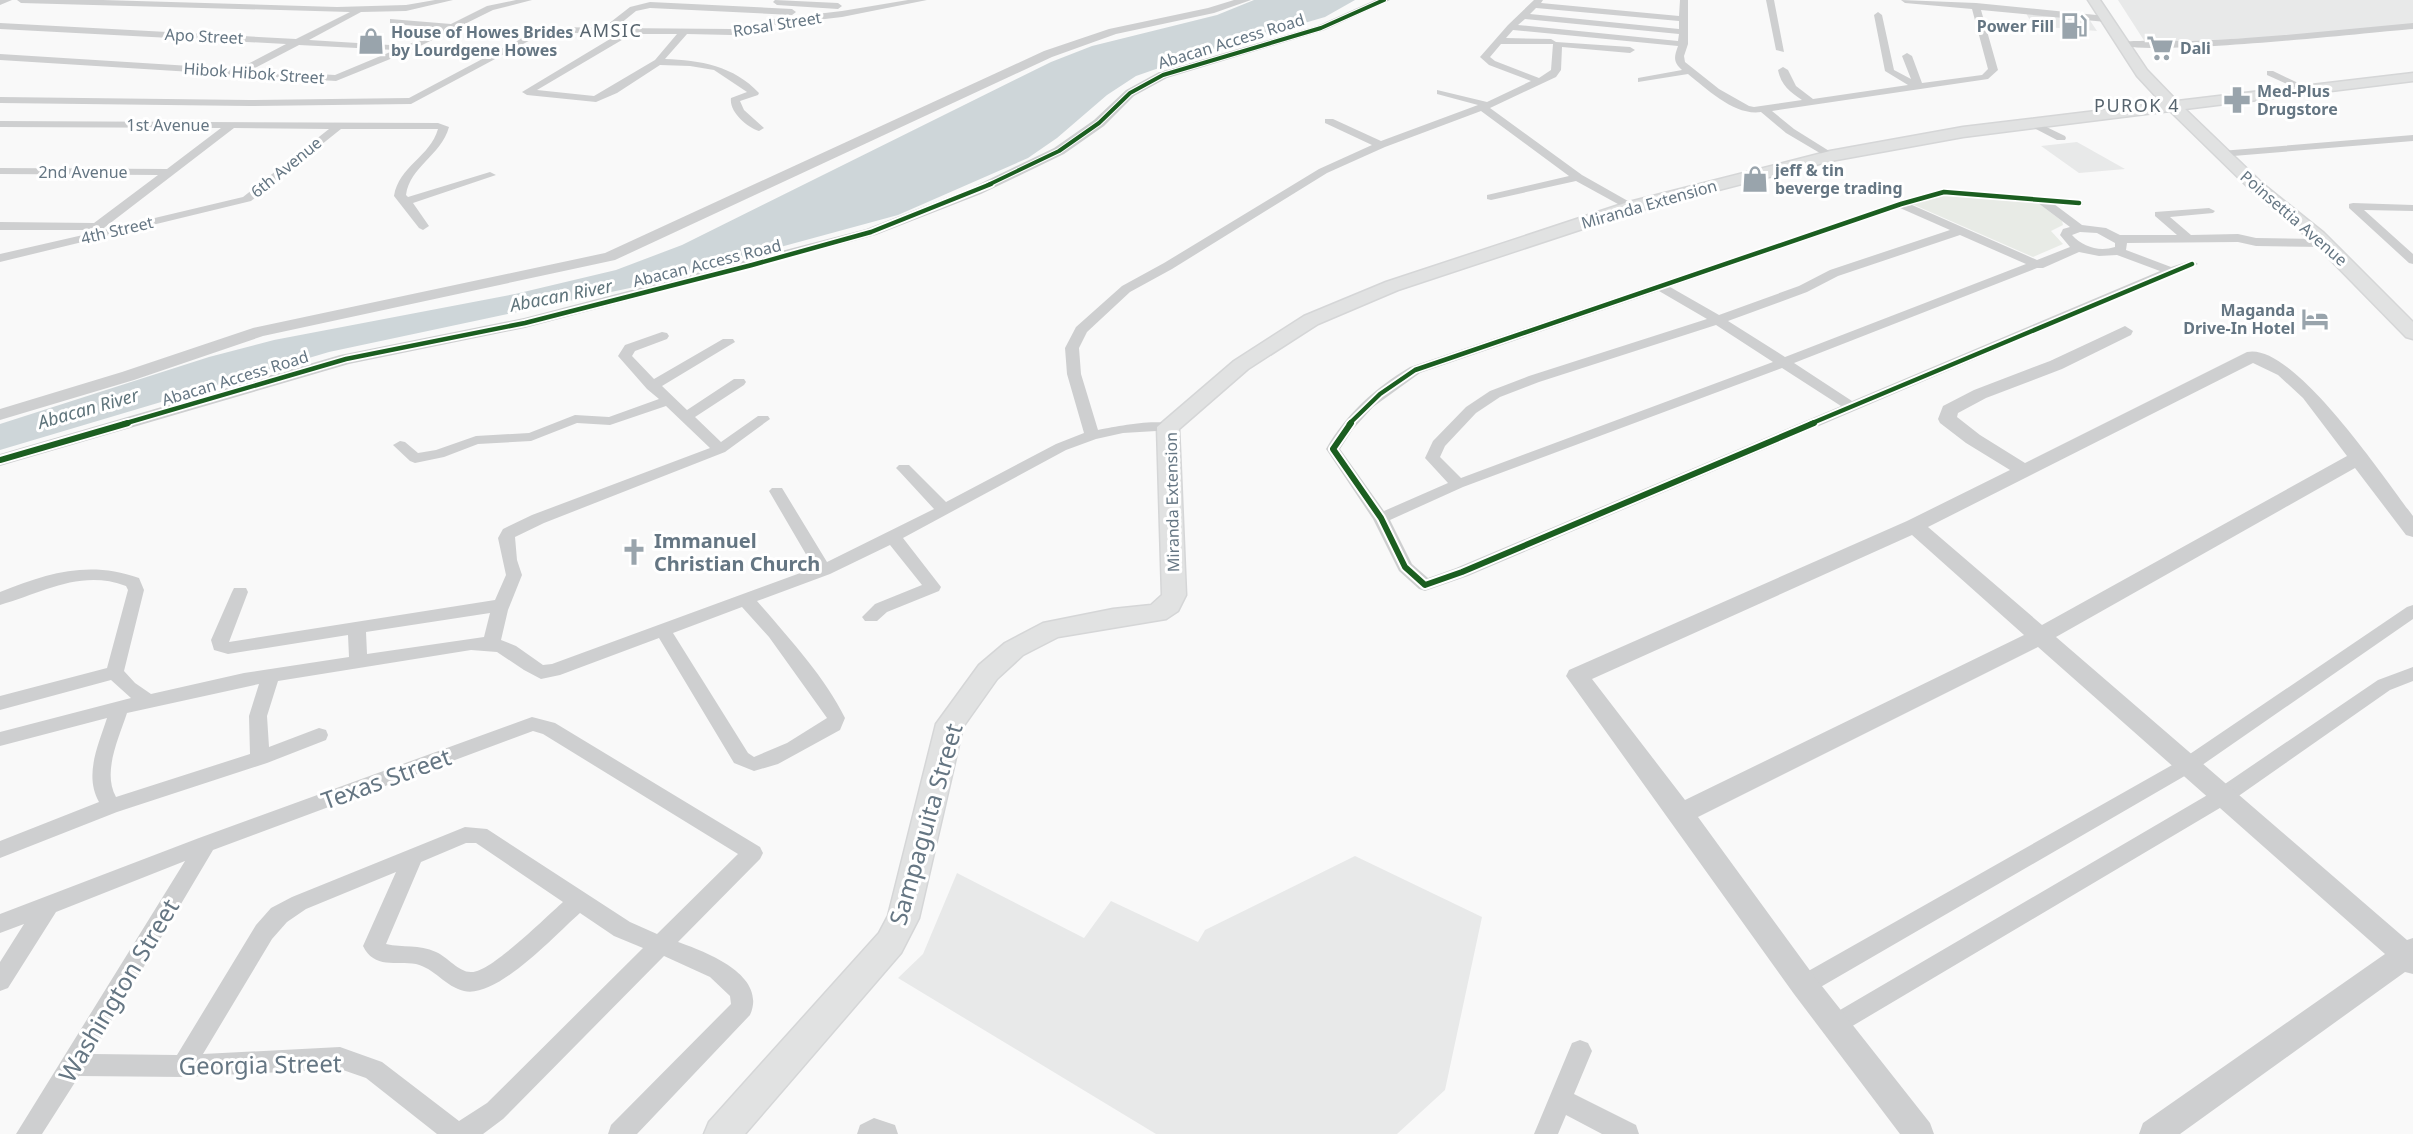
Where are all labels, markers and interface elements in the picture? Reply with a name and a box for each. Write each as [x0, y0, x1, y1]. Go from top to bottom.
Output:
street label: Rosal Street [731, 6, 823, 42]
street label: Abacan Access Road [1155, 8, 1307, 74]
fuel station icon: Power Fill [2059, 11, 2089, 41]
place label: Power Fill [1977, 15, 2054, 37]
district label: AMSIC [580, 18, 642, 42]
place label: House of Howes Brides by Lourdgene Howes [391, 21, 573, 61]
street label: Apo Street [164, 23, 244, 49]
shop icon: House of Howes Brides by Lourdgene Howes [356, 26, 386, 56]
supermarket icon: Dali [2145, 33, 2175, 63]
place label: Dali [2180, 37, 2211, 59]
street label: Hibok Hibok Street [183, 57, 325, 89]
place label: Med-Plus Drugstore [2257, 80, 2338, 120]
pharmacy icon: Med-Plus Drugstore [2222, 85, 2252, 115]
district label: PUROK 4 [2094, 93, 2180, 117]
street label: 1st Avenue [127, 114, 209, 136]
street label: 6th Avenue [246, 132, 326, 202]
place label: jeff & tin beverge trading [1774, 159, 1903, 199]
street label: 2nd Avenue [38, 161, 128, 183]
shop icon: jeff & tin beverge trading [1740, 164, 1770, 194]
street label: Poinsettia Avenue [2236, 165, 2352, 271]
street label: Miranda Extension [1579, 174, 1719, 234]
street label: 4th Street [79, 211, 156, 249]
street label: Abacan Access Road [630, 234, 784, 292]
water label: Abacan River [506, 273, 615, 317]
place label: Maganda Drive-In Hotel [2183, 299, 2295, 339]
hotel icon: Maganda Drive-In Hotel [2300, 304, 2330, 334]
street label: Abacan Access Road [159, 345, 311, 411]
water label: Abacan River [33, 382, 142, 434]
street label: Miranda Extension [1160, 432, 1184, 572]
place label: Immanuel Christian Church [654, 527, 820, 577]
church icon: Immanuel Christian Church [619, 537, 649, 567]
street label: Sampaguita Street [880, 719, 970, 929]
street label: Texas Street [317, 739, 456, 817]
street label: Washington Street [50, 892, 186, 1088]
street label: Georgia Street [178, 1046, 342, 1082]

